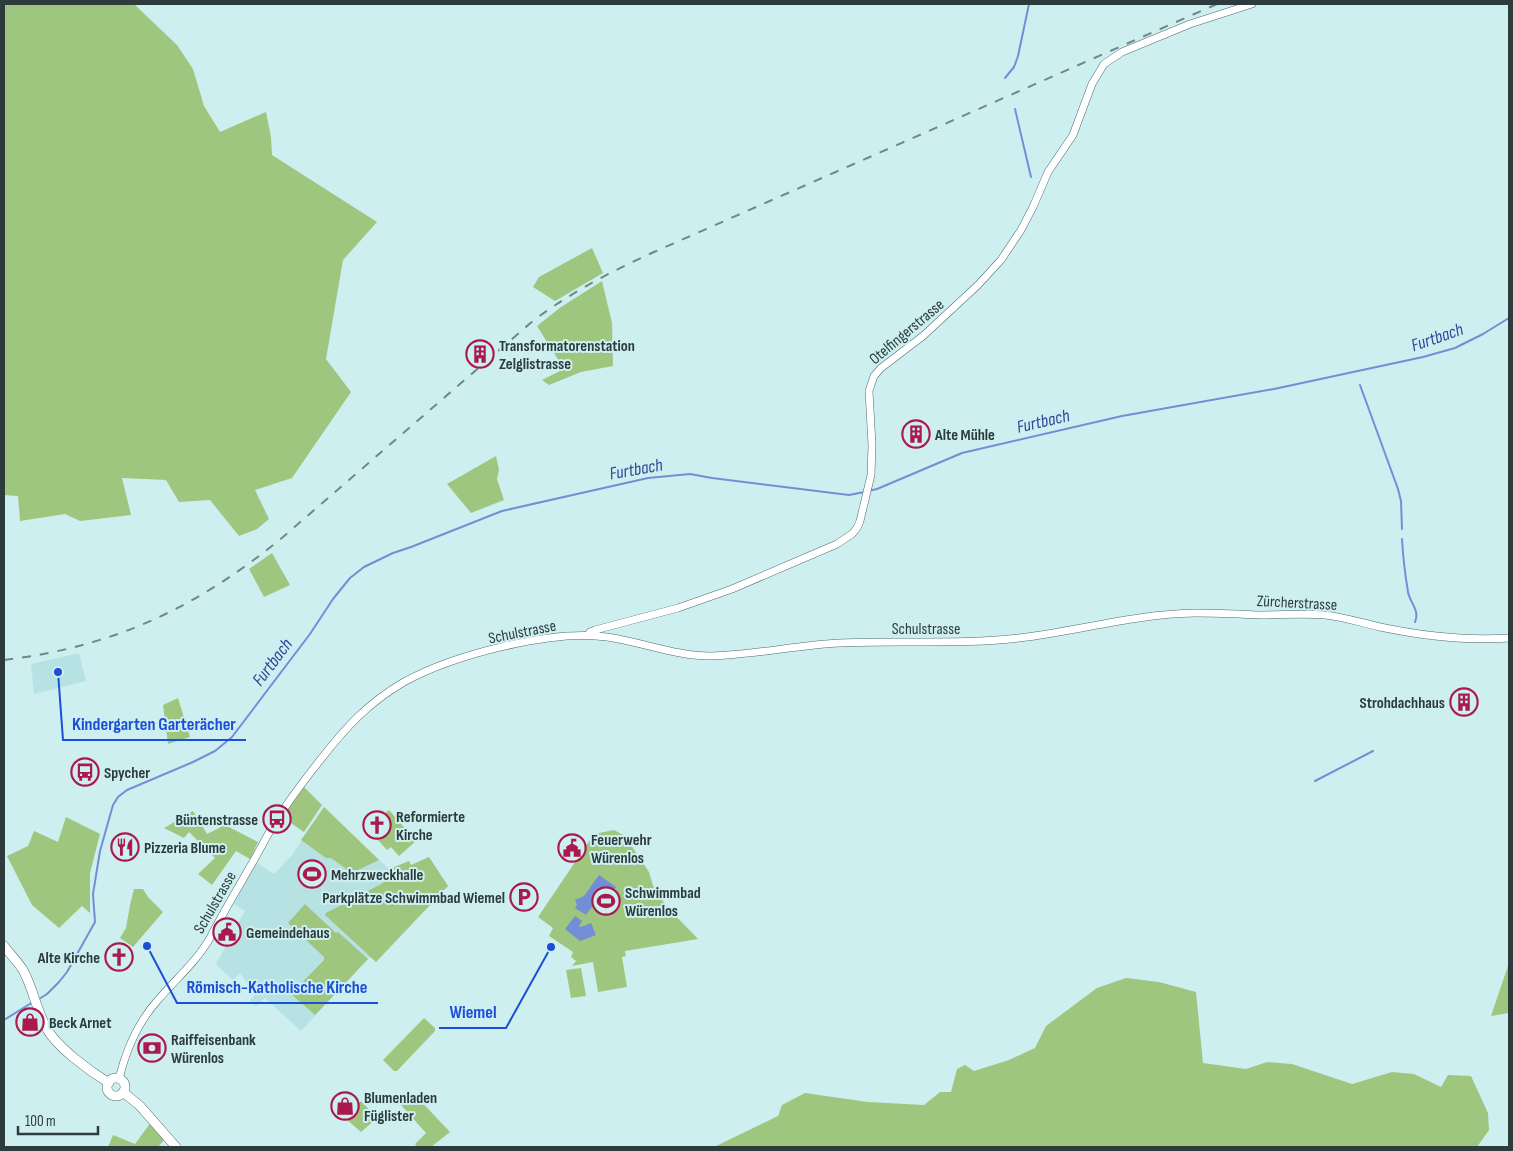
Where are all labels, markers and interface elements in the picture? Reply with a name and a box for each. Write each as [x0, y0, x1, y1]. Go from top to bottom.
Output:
street label: Otelfingerstrasse [866, 295, 948, 369]
water label: Furtbach [1408, 319, 1466, 356]
place label: Transformatorenstation Zelglistrasse [499, 337, 635, 374]
building icon: Transformatorenstation Zelglistrasse [465, 339, 495, 369]
water label: Furtbach [1015, 405, 1072, 438]
building icon: Alte Mühle [901, 419, 931, 449]
place label: Alte Mühle [934, 426, 995, 445]
water label: Furtbach [608, 454, 665, 484]
street label: Zürcherstrasse [1256, 592, 1338, 615]
street label: Schulstrasse [487, 617, 558, 648]
street label: Schulstrasse [892, 620, 960, 639]
water label: Furtbach [248, 634, 297, 690]
building icon: Strohdachhaus [1449, 687, 1479, 717]
place label: Strohdachhaus [1359, 694, 1445, 713]
callout: Kindergarten Garterächer [63, 707, 246, 740]
text: Kindergarten Garterächer [72, 714, 236, 735]
bus stop icon: Spycher [70, 757, 100, 787]
place label: Spycher [104, 764, 150, 783]
bus stop icon: Büntenstrasse [262, 804, 292, 834]
place label: Reformierte Kirche [396, 808, 465, 845]
church icon: Reformierte Kirche [362, 810, 392, 840]
place label: Büntenstrasse [175, 811, 258, 830]
place label: Feuerwehr Würenlos [591, 831, 652, 868]
restaurant icon: Pizzeria Blume [110, 832, 140, 862]
public building icon: Feuerwehr Würenlos [557, 833, 587, 863]
place label: Pizzeria Blume [144, 839, 226, 858]
sports icon: Mehrzweckhalle [297, 859, 327, 889]
place label: Mehrzweckhalle [331, 866, 423, 885]
street label: Schulstrasse [190, 868, 241, 937]
parking icon: Parkplätze Schwimmbad Wiemel [509, 882, 539, 912]
place label: Schwimmbad Würenlos [625, 884, 701, 921]
sports icon: Schwimmbad Würenlos [591, 886, 621, 916]
place label: Parkplätze Schwimmbad Wiemel [322, 889, 505, 908]
public building icon: Gemeindehaus [212, 917, 242, 947]
place label: Gemeindehaus [246, 924, 330, 943]
church icon: Alte Kirche [104, 942, 134, 972]
place label: Alte Kirche [37, 949, 100, 968]
callout: Römisch-Katholische Kirche [177, 970, 378, 1003]
text: Römisch-Katholische Kirche [186, 977, 368, 998]
callout: Wiemel [439, 995, 506, 1028]
text: Wiemel [449, 1002, 497, 1023]
shop icon: Beck Arnet [15, 1007, 45, 1037]
place label: Beck Arnet [49, 1014, 111, 1033]
place label: Raiffeisenbank Würenlos [171, 1031, 256, 1068]
bank icon: Raiffeisenbank Würenlos [137, 1033, 167, 1063]
place label: Blumenladen Füglister [364, 1089, 437, 1126]
shop icon: Blumenladen Füglister [330, 1091, 360, 1121]
scale bar [18, 1104, 98, 1136]
text: 100 m [25, 1112, 56, 1131]

